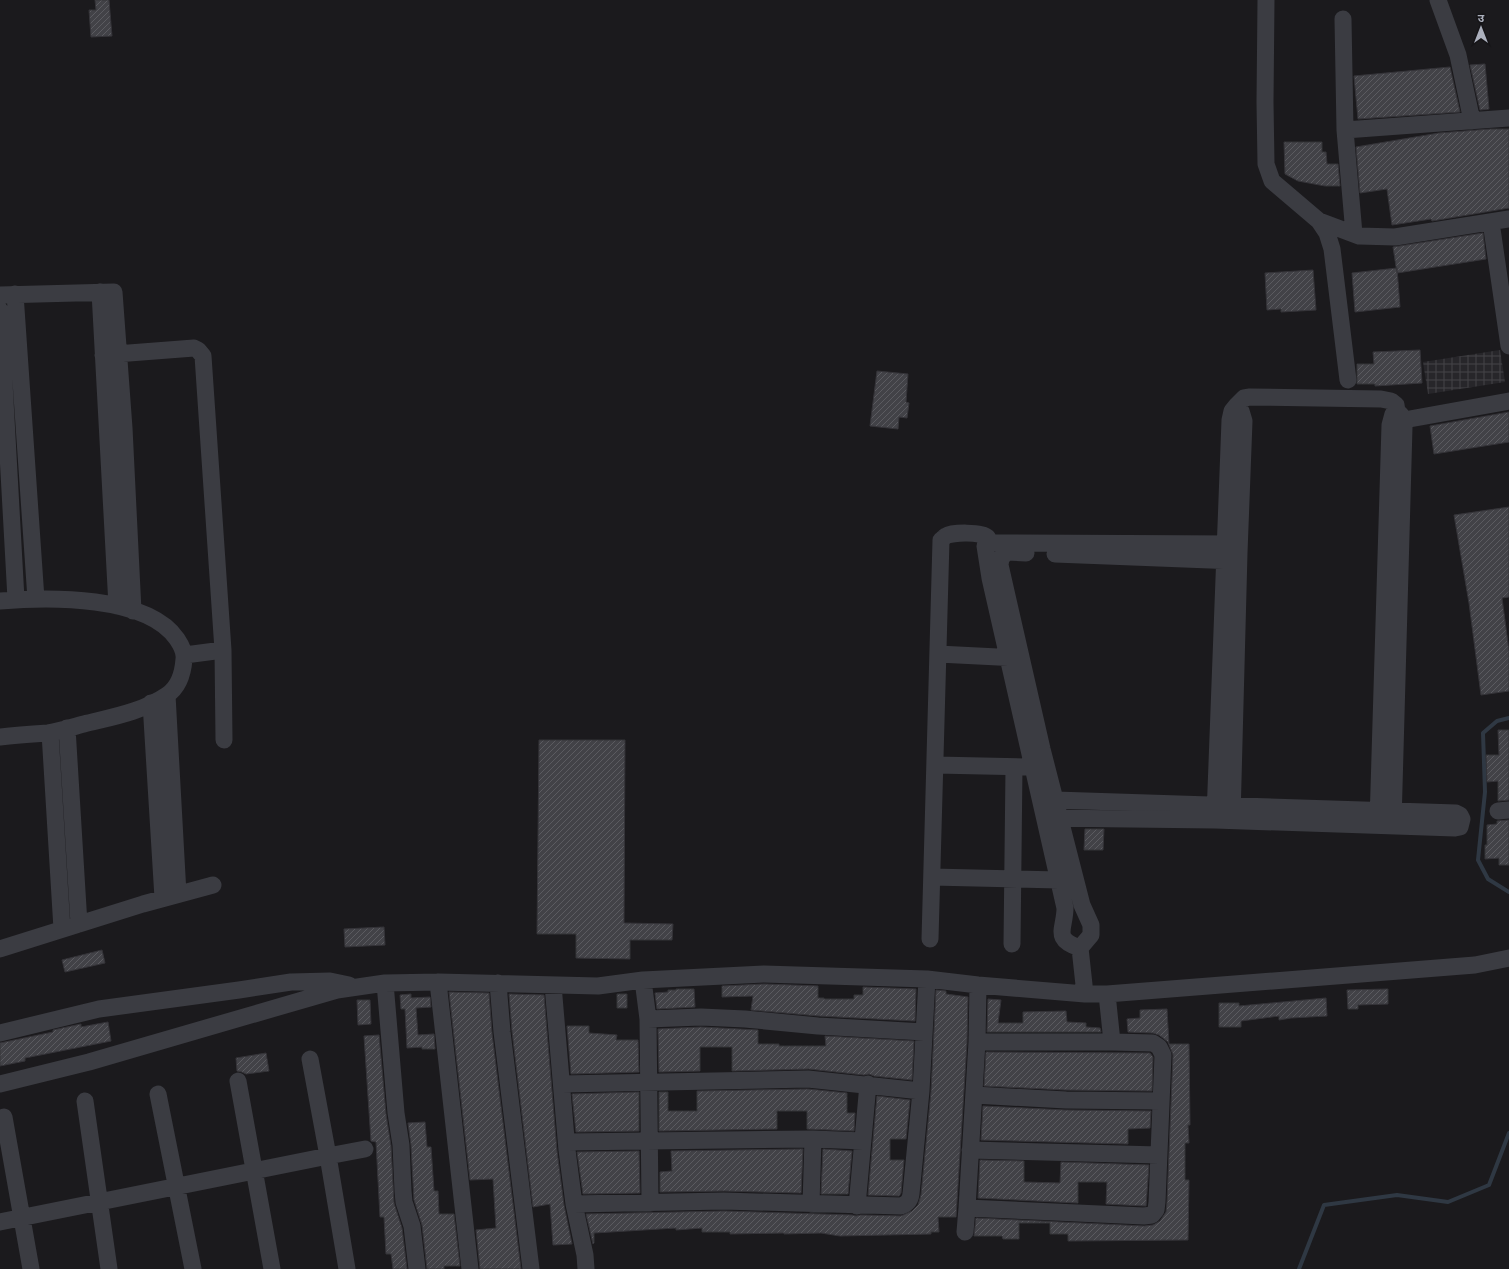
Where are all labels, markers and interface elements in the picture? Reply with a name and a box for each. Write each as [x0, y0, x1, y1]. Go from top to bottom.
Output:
north arrow [1461, 8, 1501, 48]
text: उ [1478, 12, 1485, 25]

